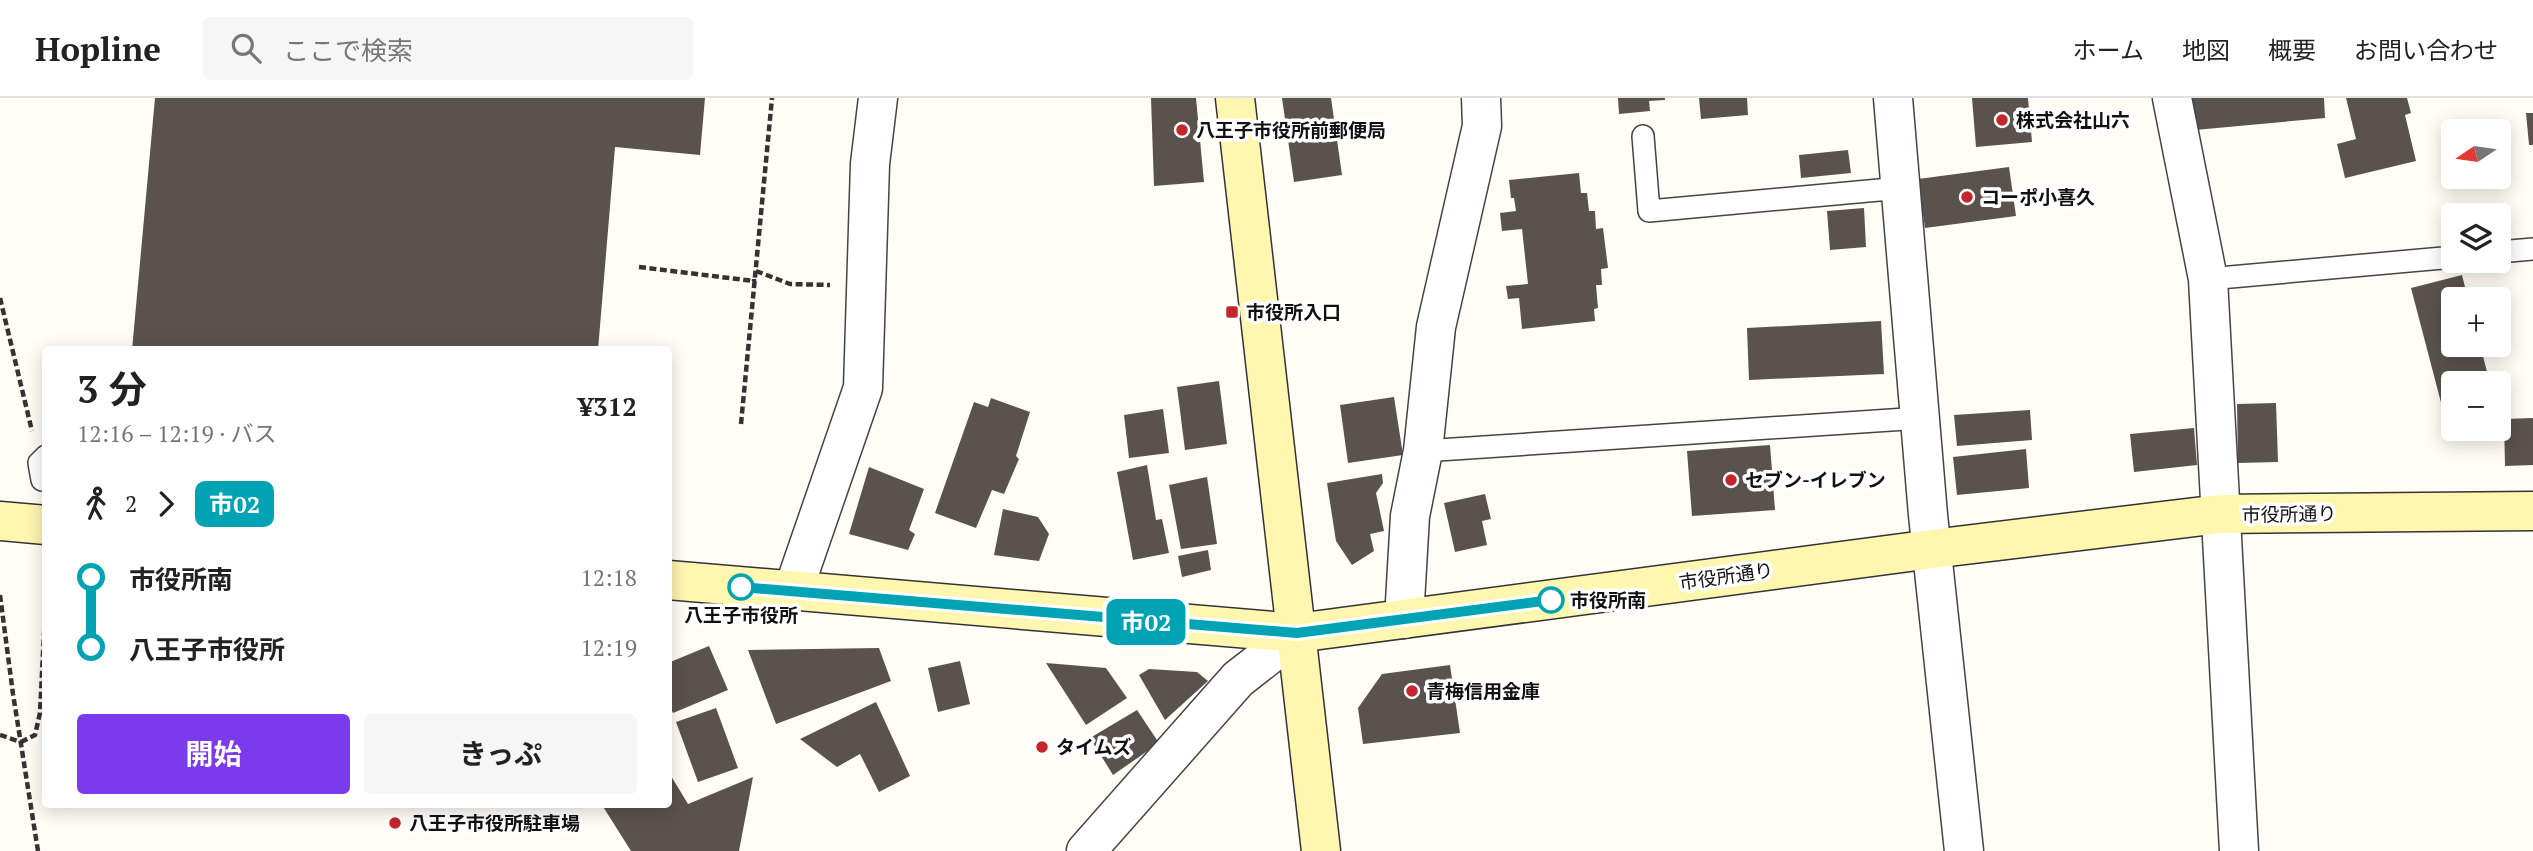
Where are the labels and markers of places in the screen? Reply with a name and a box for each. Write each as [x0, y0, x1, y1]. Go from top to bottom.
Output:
place label: 株式会社山六 [2016, 107, 2130, 132]
marker: 株式会社山六 [1994, 112, 2010, 128]
place label: 八王子市役所前郵便局 [1196, 117, 1386, 142]
marker: 八王子市役所前郵便局 [1174, 122, 1190, 138]
place label: コーポ小喜久 [1981, 184, 2095, 209]
marker: コーポ小喜久 [1959, 189, 1975, 205]
place label: 市役所入口 [1246, 299, 1341, 324]
marker: 市役所入口 [1224, 304, 1240, 320]
place label: セブン-イレブン [1745, 467, 1886, 492]
marker: セブン-イレブン [1723, 472, 1739, 488]
marker: 八王子市役所 [728, 574, 754, 600]
marker: 市役所南 [1538, 587, 1564, 613]
place label: 市役所南 [1570, 587, 1646, 612]
place label: 八王子市役所 [684, 602, 798, 627]
place label: 青梅信用金庫 [1426, 678, 1540, 703]
marker: 青梅信用金庫 [1404, 683, 1420, 699]
place label: タイムズ [1056, 734, 1132, 759]
marker: タイムズ [1034, 739, 1050, 755]
place label: 八王子市役所駐車場 [409, 810, 580, 835]
marker: 八王子市役所駐車場 [387, 815, 403, 831]

